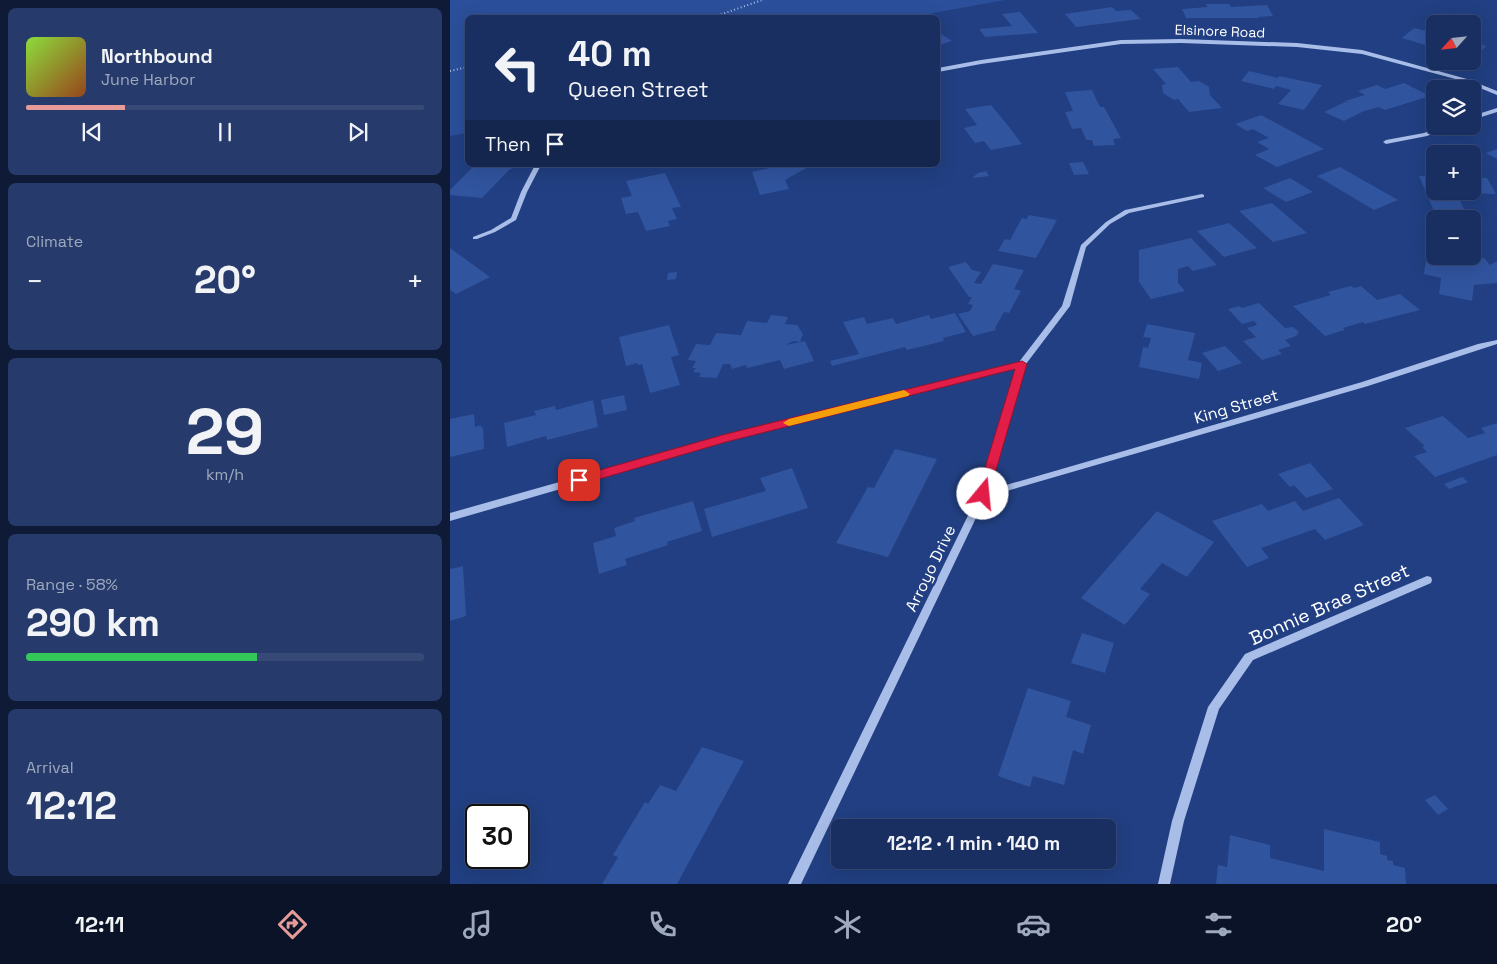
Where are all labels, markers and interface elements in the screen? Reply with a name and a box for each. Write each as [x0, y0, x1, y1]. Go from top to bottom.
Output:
north arrow [1426, 15, 1481, 70]
map controls [1426, 15, 1481, 265]
street label: Elsinore Road [1174, 20, 1266, 42]
text: 40 m [568, 32, 652, 76]
icon: left [485, 35, 550, 100]
text: Northbound [101, 44, 213, 69]
text: June Harbor [101, 69, 195, 90]
text: Queen Street [568, 75, 709, 103]
button: layers [1426, 80, 1481, 135]
icon: previous [78, 118, 106, 146]
icon: pause [211, 118, 239, 146]
icon: next [344, 118, 372, 146]
icon: arrive [541, 130, 569, 158]
text: Then [485, 132, 531, 157]
button: + [1426, 145, 1481, 200]
button: − [1426, 210, 1481, 265]
text: Climate [26, 231, 83, 252]
text: 20° [194, 256, 256, 304]
text: − [26, 263, 43, 299]
text: + [407, 263, 424, 299]
street label: King Street [1192, 384, 1281, 429]
text: 29 [186, 390, 264, 473]
pin [558, 459, 600, 501]
text: km/h [206, 464, 244, 485]
icon: arrive [565, 466, 593, 494]
position arrow [956, 467, 1008, 519]
street label: Arroyo Drive [900, 521, 960, 615]
street label: Bonnie Brae Street [1245, 558, 1413, 651]
text: Range · 58% [26, 574, 118, 595]
text: 290 km [26, 599, 160, 647]
text: Arrival [26, 757, 74, 778]
text: 12:12 [26, 782, 117, 830]
speed limit sign: 30 [465, 804, 530, 869]
text: 12:12 · 1 min · 140 m [887, 831, 1060, 856]
icon: directions [275, 907, 310, 942]
icon: music [460, 907, 495, 942]
icon: phone [645, 907, 680, 942]
icon: climate [830, 907, 865, 942]
icon: car [1016, 907, 1051, 942]
icon: filters [1201, 907, 1236, 942]
text: 12:11 [75, 910, 125, 938]
text: 20° [1386, 910, 1422, 938]

